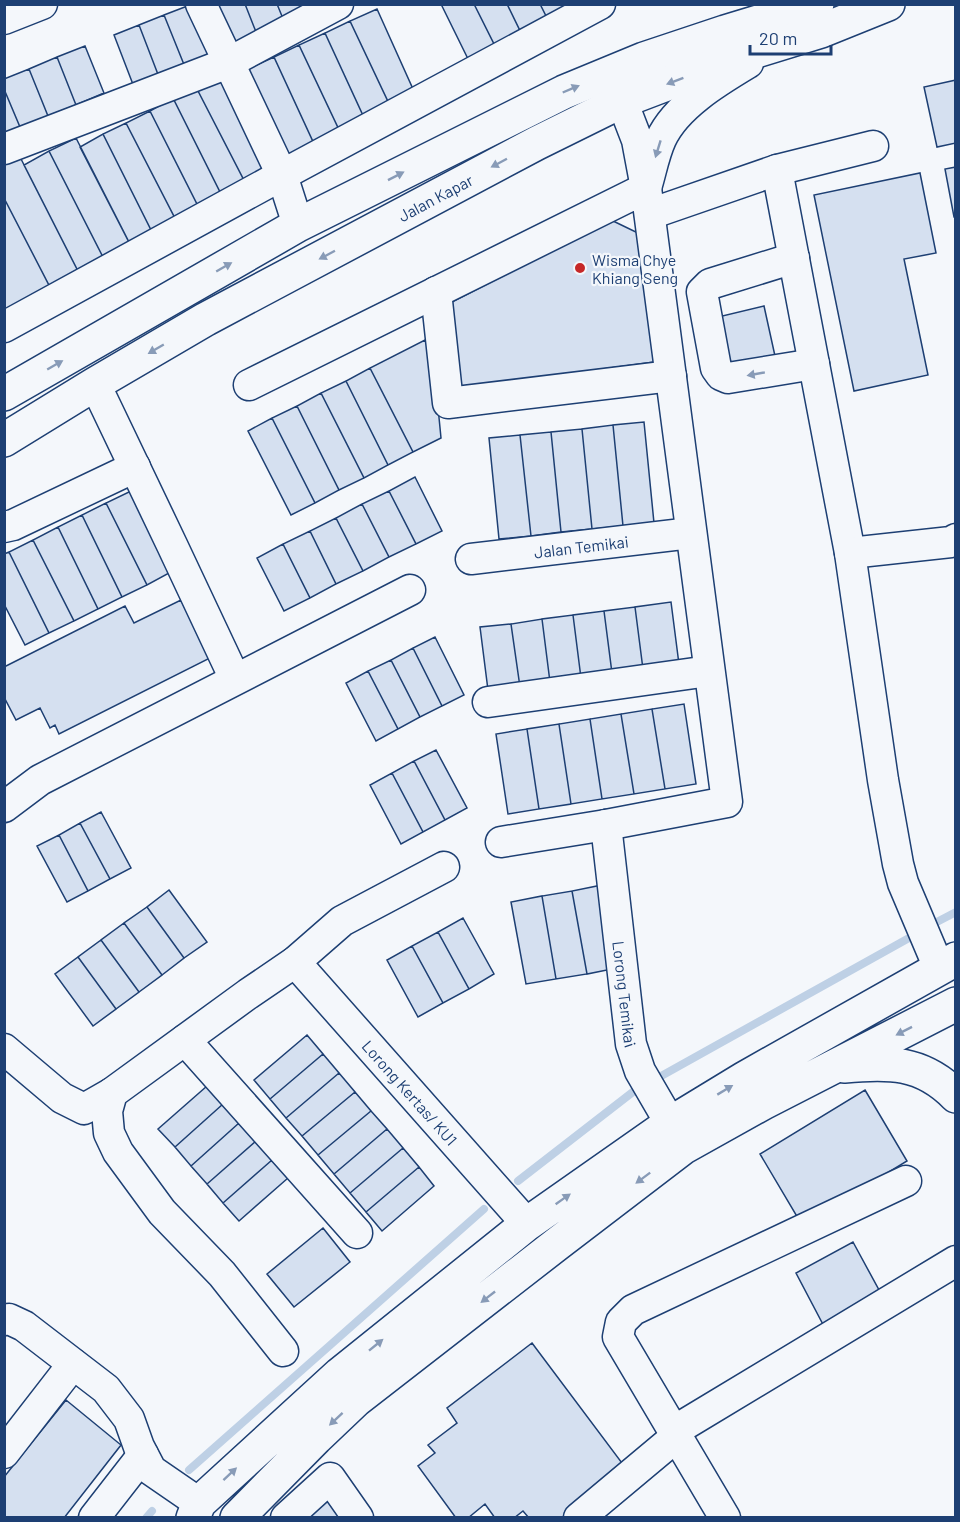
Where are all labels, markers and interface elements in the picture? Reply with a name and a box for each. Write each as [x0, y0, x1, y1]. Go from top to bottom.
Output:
scale bar [750, 18, 831, 56]
text: 20 m [759, 27, 797, 49]
one-way arrow [666, 77, 684, 86]
one-way arrow [562, 84, 580, 93]
one-way arrow [653, 140, 662, 158]
one-way arrow [490, 158, 507, 168]
street label: Jalan Kapar [394, 169, 476, 225]
one-way arrow [388, 171, 405, 180]
one-way arrow [318, 250, 335, 260]
place label: Wisma Chye Khiang Seng [592, 250, 678, 287]
marker: Wisma Chye Khiang Seng [573, 261, 587, 275]
one-way arrow [216, 262, 232, 273]
one-way arrow [148, 343, 164, 354]
one-way arrow [47, 360, 64, 370]
one-way arrow [747, 369, 766, 378]
street label: Jalan Temikai [533, 531, 630, 561]
street label: Lorong Temikai [610, 940, 641, 1050]
one-way arrow [895, 1026, 912, 1035]
street label: Lorong Kertas/ KU1 [359, 1036, 462, 1149]
one-way arrow [717, 1085, 733, 1096]
one-way arrow [636, 1172, 651, 1184]
one-way arrow [554, 1193, 570, 1205]
one-way arrow [481, 1291, 496, 1303]
one-way arrow [369, 1339, 384, 1351]
one-way arrow [329, 1412, 344, 1426]
one-way arrow [223, 1467, 238, 1481]

